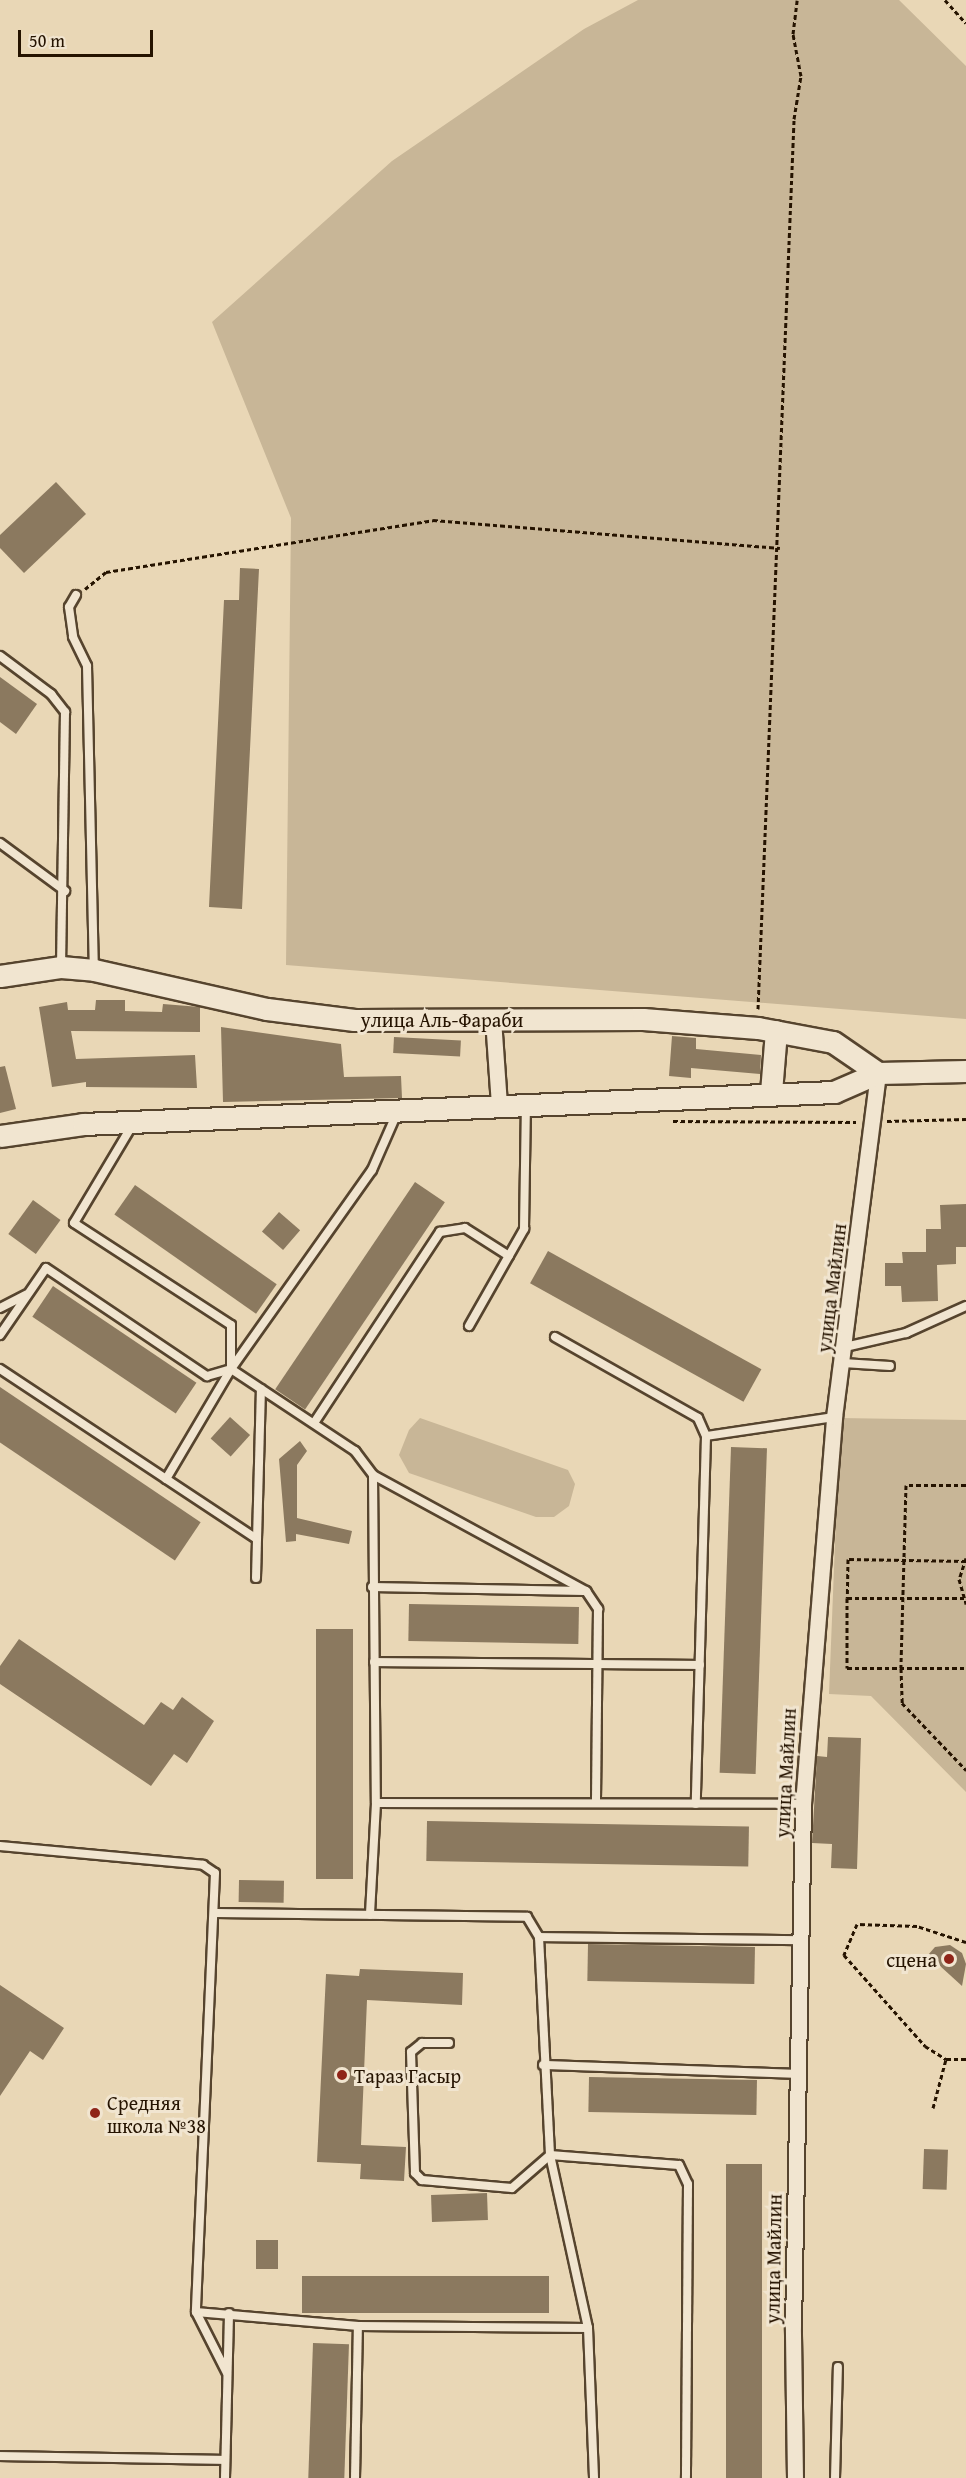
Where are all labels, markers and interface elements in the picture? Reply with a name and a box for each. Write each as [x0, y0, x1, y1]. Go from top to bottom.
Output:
scale bar [21, 18, 156, 56]
text: 50 m [29, 27, 65, 54]
street label: улица Аль-Фараби [361, 1007, 523, 1031]
street label: улица Майлин [811, 1222, 851, 1354]
street label: улица Майлин [770, 1707, 800, 1839]
place label: сцена [886, 1947, 937, 1971]
marker: сцена [942, 1952, 956, 1966]
place label: Тараз Гасыр [354, 2063, 461, 2087]
marker: Тараз Гасыр [335, 2068, 349, 2082]
place label: Средняя школа №38 [107, 2090, 206, 2137]
marker: Средняя школа №38 [88, 2106, 102, 2120]
street label: улица Майлин [760, 2194, 786, 2324]

